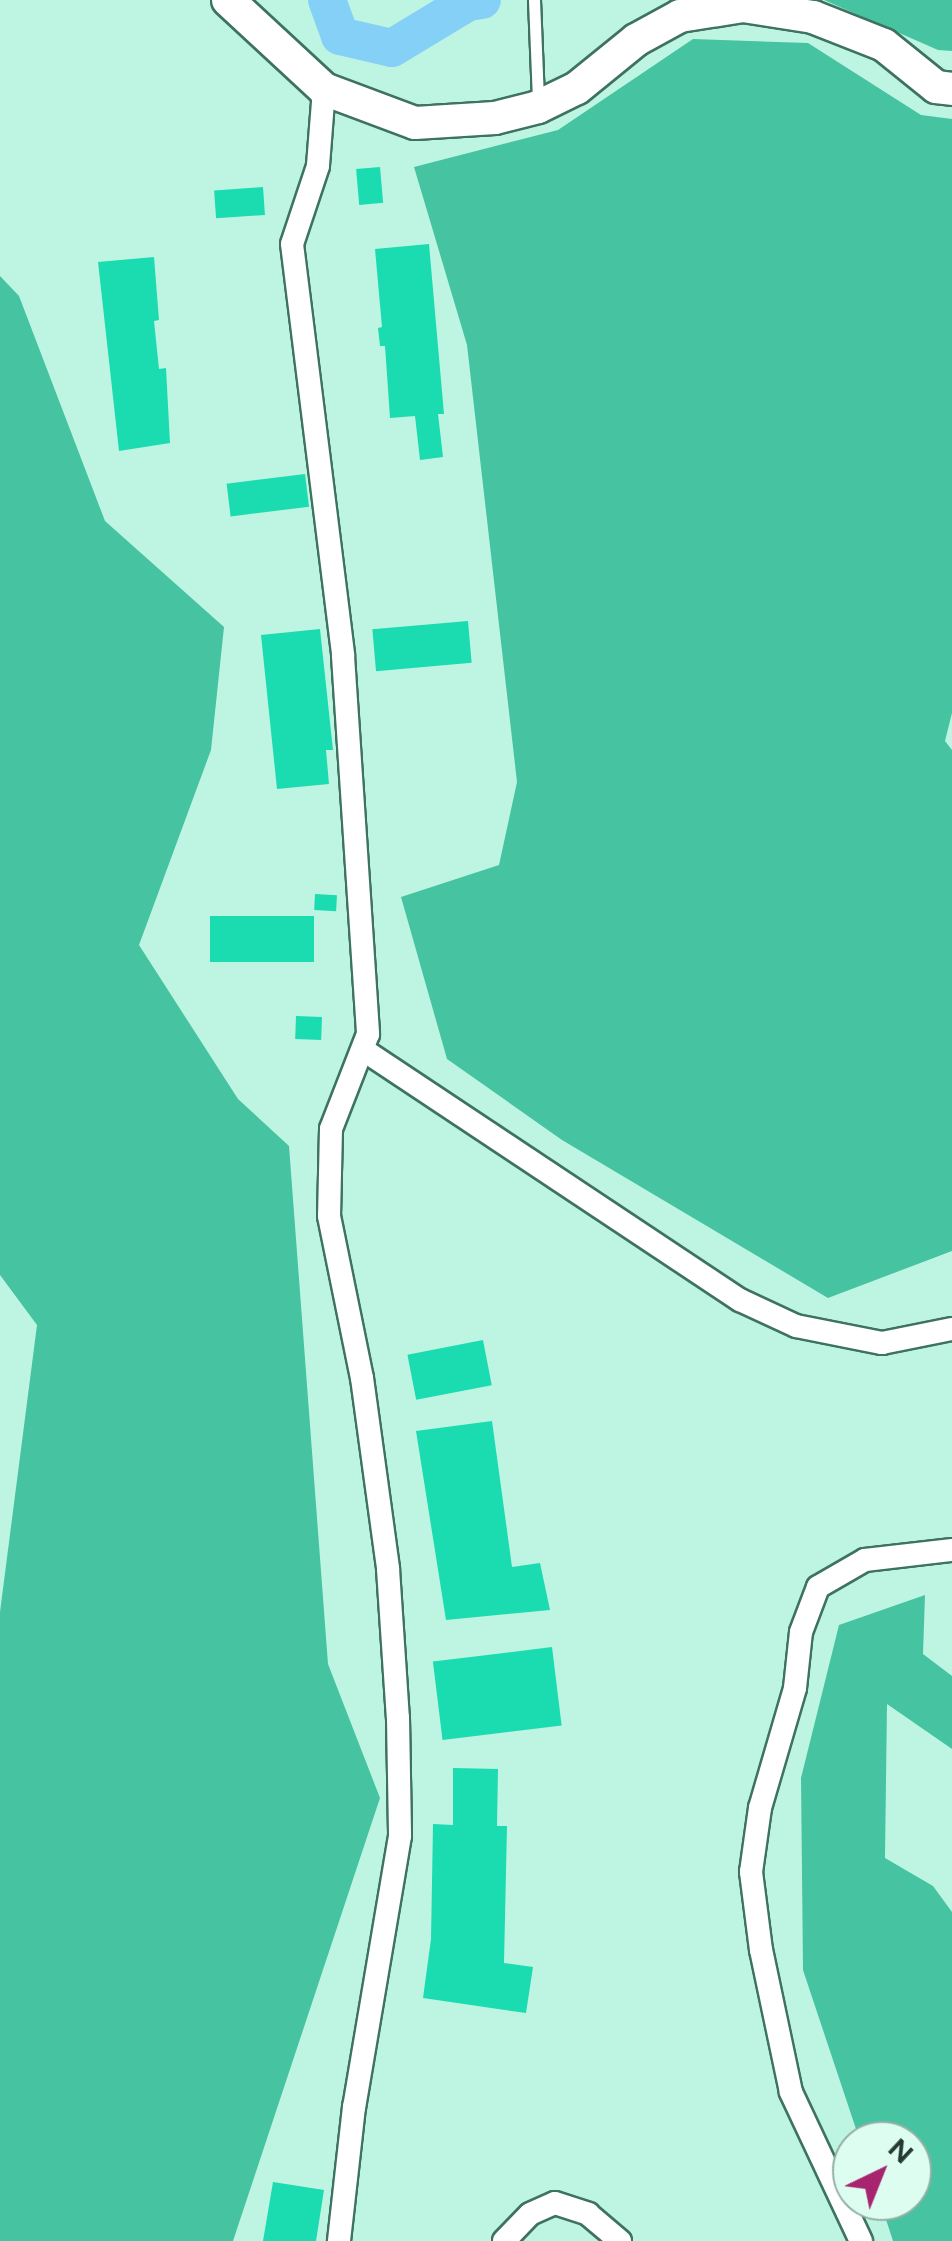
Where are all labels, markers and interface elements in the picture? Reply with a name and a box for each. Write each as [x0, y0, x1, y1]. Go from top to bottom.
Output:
north arrow [832, 2121, 932, 2221]
text: N [882, 2131, 921, 2170]

